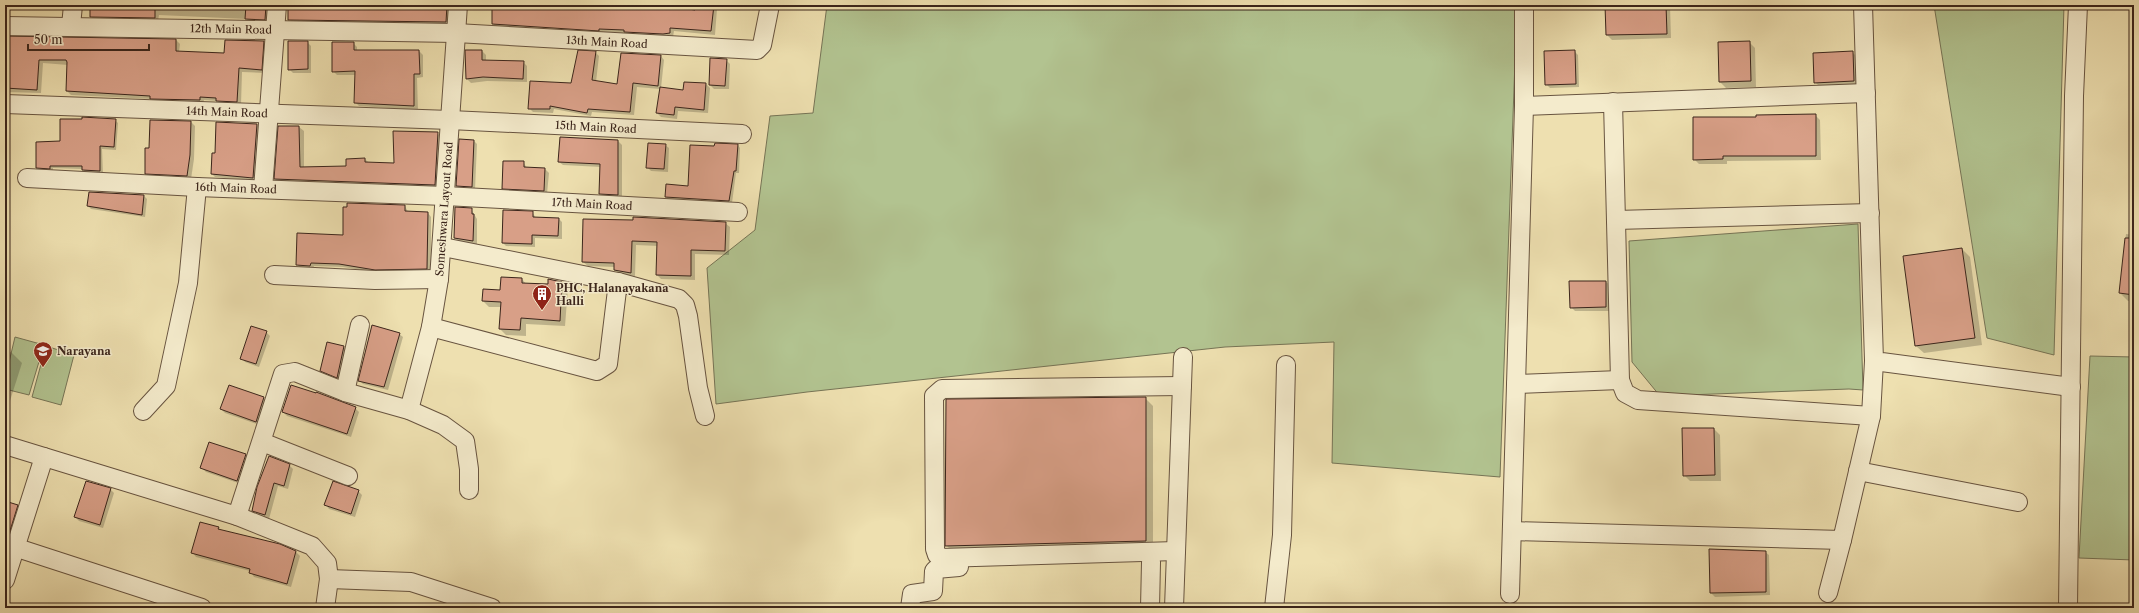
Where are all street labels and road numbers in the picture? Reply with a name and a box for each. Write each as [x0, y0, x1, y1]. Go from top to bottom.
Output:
street label: 12th Main Road [190, 21, 272, 37]
street label: 13th Main Road [566, 33, 648, 51]
street label: 14th Main Road [186, 104, 268, 120]
street label: 15th Main Road [555, 118, 637, 136]
street label: Someshwara Layout Road [432, 141, 456, 277]
street label: 16th Main Road [195, 180, 278, 196]
street label: 17th Main Road [551, 195, 633, 213]

